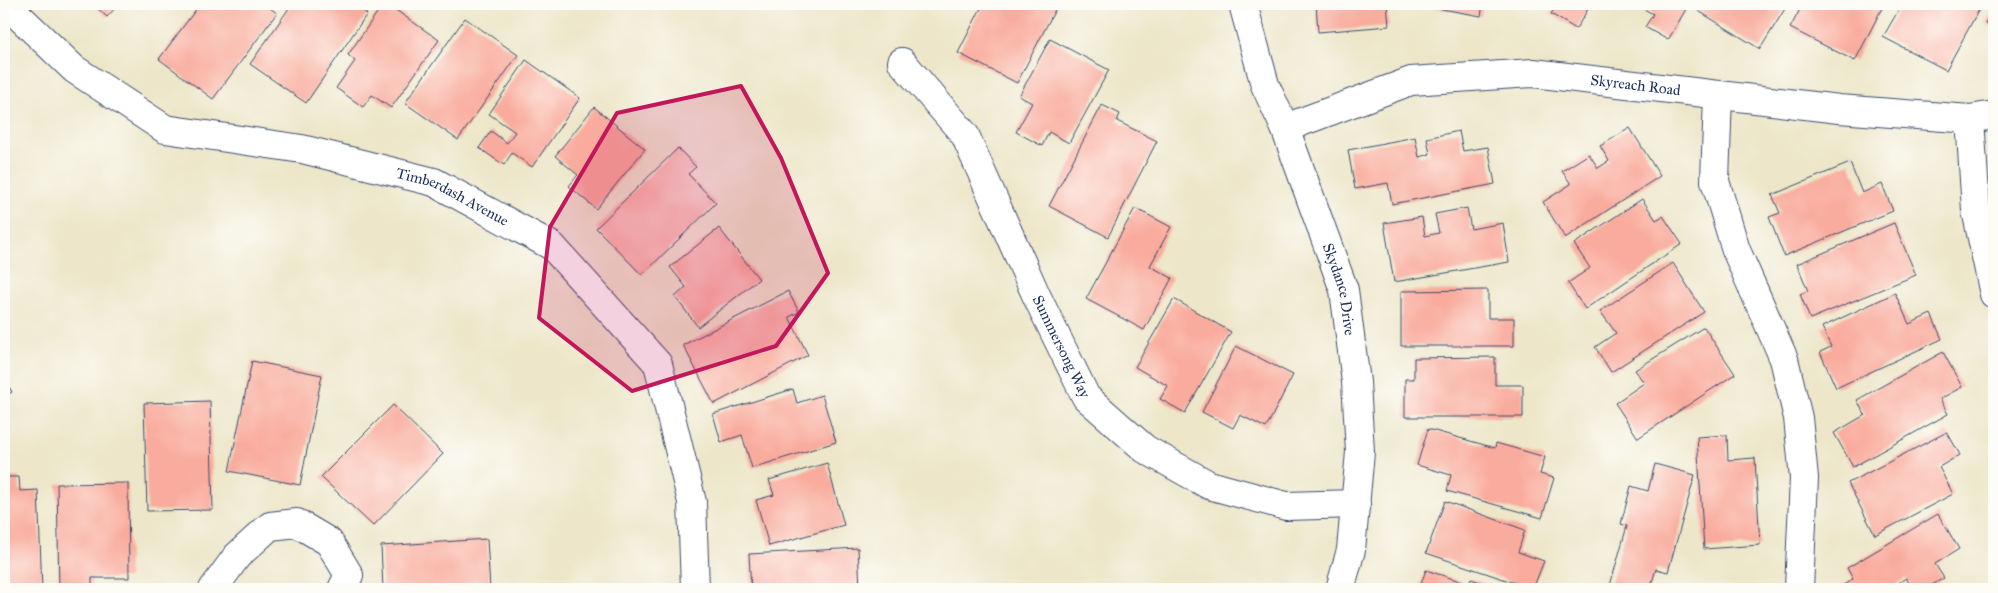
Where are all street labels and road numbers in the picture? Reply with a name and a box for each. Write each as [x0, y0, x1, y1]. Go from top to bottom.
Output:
street label: Skyreach Road [1589, 71, 1682, 99]
street label: Timberdash Avenue [394, 164, 512, 230]
street label: Skydance Drive [1319, 241, 1359, 337]
street label: Summersong Way [1029, 292, 1094, 402]

